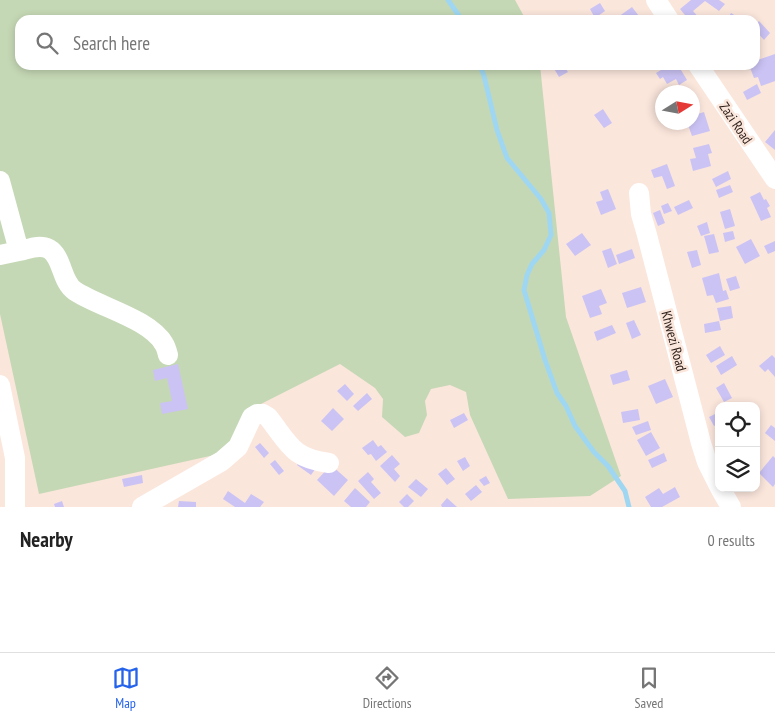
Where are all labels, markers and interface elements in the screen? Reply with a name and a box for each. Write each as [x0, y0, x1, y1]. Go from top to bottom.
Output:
search box [15, 15, 760, 70]
icon: search [33, 29, 61, 57]
text: Search here [73, 31, 150, 55]
north arrow [655, 85, 700, 130]
street label: Zazi Road [716, 99, 756, 147]
street label: Khwezi Road [657, 309, 691, 373]
map controls [715, 402, 760, 492]
button: locate [715, 402, 760, 447]
button: layers [715, 447, 760, 492]
text: Nearby [20, 526, 73, 553]
text: 0 results [708, 530, 755, 550]
tab: Map [112, 664, 140, 712]
tab: Directions [363, 664, 411, 712]
tab: Saved [635, 664, 663, 712]

